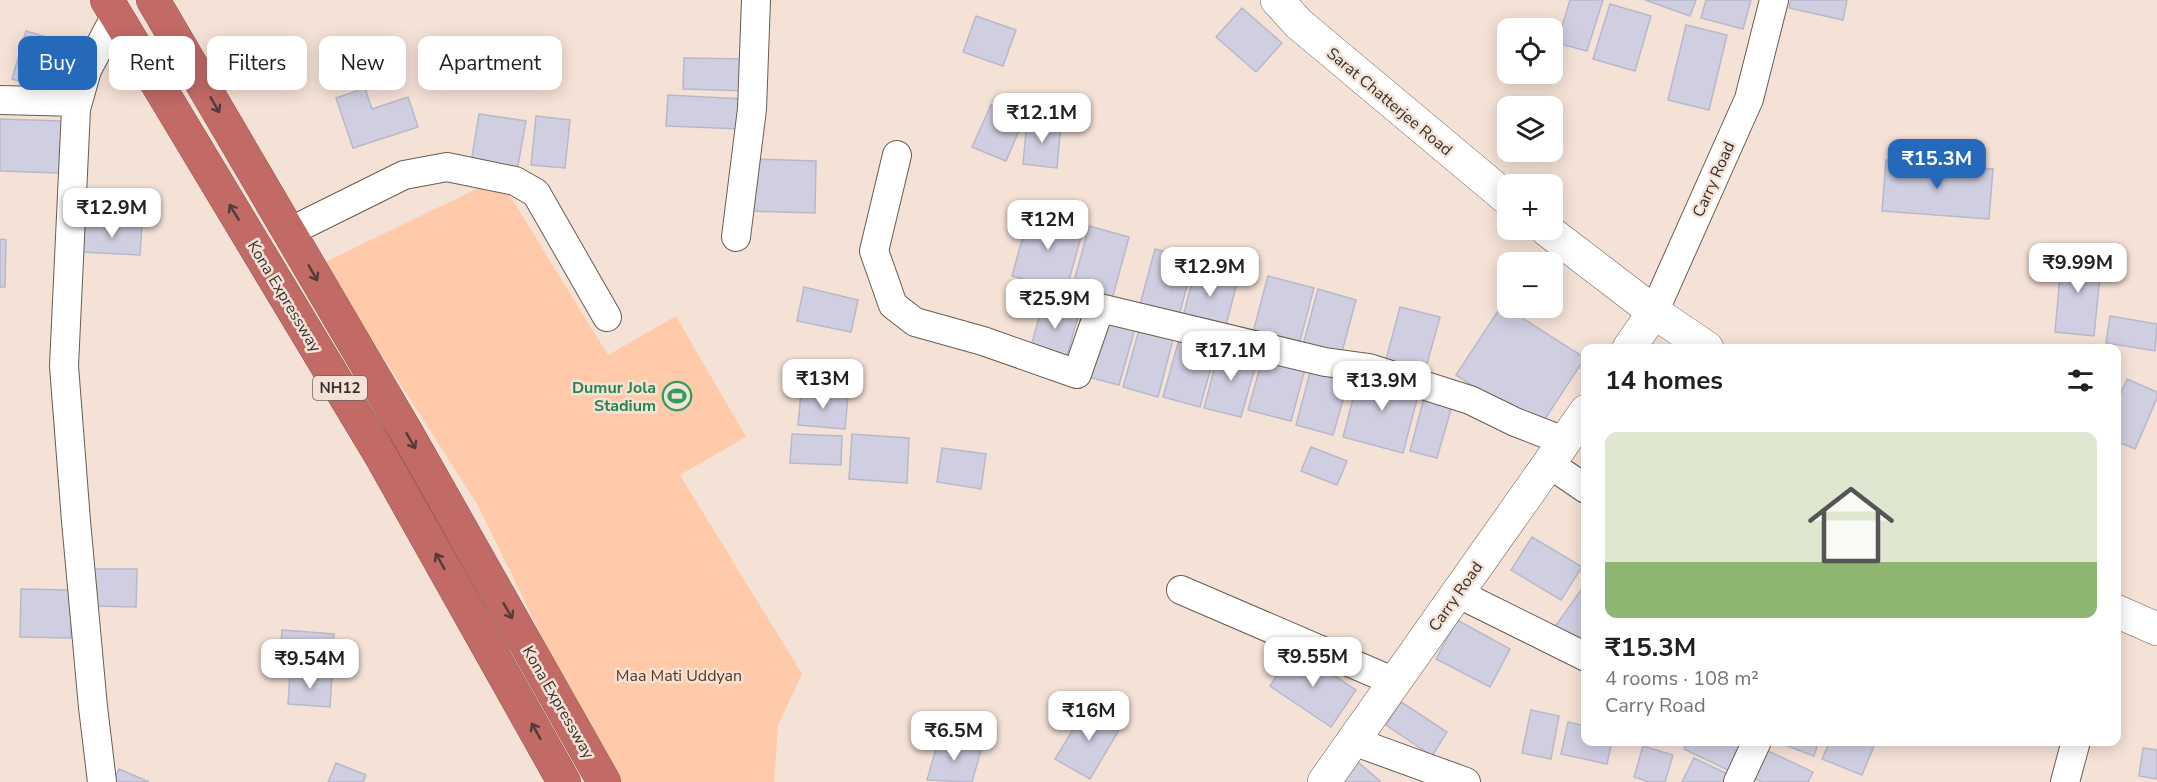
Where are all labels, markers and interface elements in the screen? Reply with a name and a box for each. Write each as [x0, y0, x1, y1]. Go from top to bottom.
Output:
map controls [1497, 18, 1563, 318]
button: locate [1497, 18, 1563, 84]
chip: Buy [18, 36, 97, 90]
chip: Rent [109, 36, 195, 90]
chip: Filters [207, 36, 307, 90]
chip: New [319, 36, 406, 90]
chip: Apartment [418, 36, 562, 90]
street label: Sarat Chatterjee Road [1322, 43, 1457, 161]
pin: ₹12.1M [993, 93, 1091, 144]
one-way arrow [209, 96, 221, 113]
button: layers [1497, 96, 1563, 162]
text: ₹12.1M [1007, 99, 1077, 126]
street label: Carry Road [1687, 138, 1740, 221]
pin: ₹15.3M [1888, 139, 1986, 190]
text: ₹15.3M [1902, 145, 1972, 172]
button: + [1497, 174, 1563, 240]
pin: ₹12.9M [63, 188, 161, 239]
text: ₹12.9M [77, 194, 147, 221]
pin: ₹12M [1012, 200, 1084, 251]
one-way arrow [228, 204, 240, 221]
text: ₹12M [1021, 206, 1075, 233]
street label: Kona Expressway [242, 237, 327, 357]
pin: ₹9.99M [2029, 243, 2127, 294]
pin: ₹12.9M [1161, 247, 1259, 298]
text: ₹9.99M [2043, 249, 2113, 276]
button: − [1497, 252, 1563, 318]
text: ₹12.9M [1175, 253, 1245, 280]
one-way arrow [307, 264, 319, 281]
pin: ₹25.9M [1006, 279, 1104, 330]
text: ₹25.9M [1020, 285, 1090, 312]
pin: ₹17.1M [1182, 331, 1280, 382]
text: ₹17.1M [1196, 337, 1266, 364]
pin: ₹13M [787, 359, 859, 410]
pin: ₹13.9M [1333, 361, 1431, 412]
text: 14 homes [1605, 363, 1723, 398]
icon: filters [2064, 364, 2097, 397]
text: ₹13M [796, 365, 850, 392]
text: ₹13.9M [1347, 367, 1417, 394]
road number: NH12 [313, 376, 367, 400]
place label: Dumur Jola Stadium [572, 377, 656, 417]
sports icon: Dumur Jola Stadium [661, 380, 693, 412]
one-way arrow [406, 433, 418, 450]
icon: home [1797, 471, 1905, 579]
one-way arrow [434, 553, 446, 570]
street label: Carry Road [1424, 557, 1488, 636]
one-way arrow [502, 602, 514, 619]
text: ₹15.3M [1605, 630, 1696, 665]
pin: ₹9.55M [1264, 637, 1362, 688]
pin: ₹9.54M [261, 639, 359, 690]
street label: Kona Expressway [517, 642, 600, 764]
text: ₹9.55M [1278, 643, 1348, 670]
text: ₹9.54M [275, 645, 345, 672]
park label: Maa Mati Uddyan [616, 665, 742, 687]
text: 4 rooms · 108 m² [1605, 665, 1759, 692]
pin: ₹16M [1053, 691, 1125, 742]
text: Carry Road [1605, 692, 1706, 719]
text: ₹16M [1062, 697, 1116, 724]
pin: ₹6.5M [912, 711, 996, 762]
text: ₹6.5M [925, 717, 983, 744]
one-way arrow [530, 723, 542, 740]

